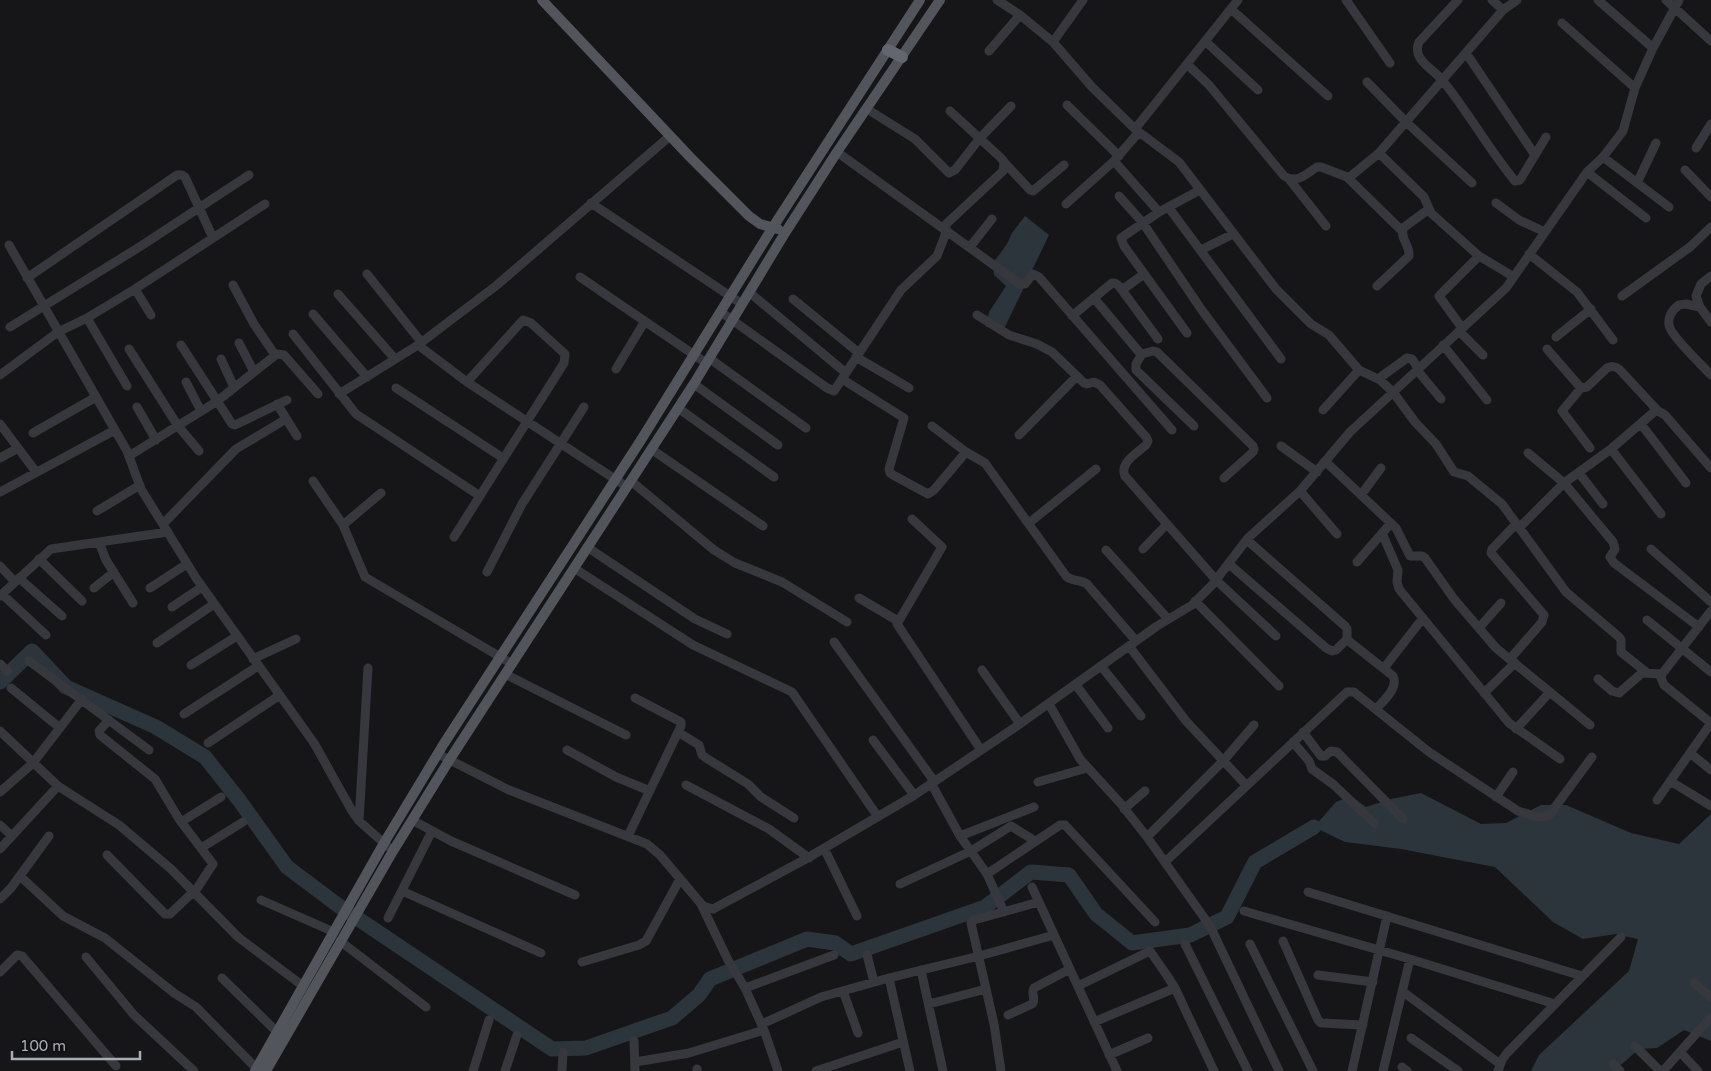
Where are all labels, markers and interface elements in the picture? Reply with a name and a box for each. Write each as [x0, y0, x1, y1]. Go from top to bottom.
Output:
scale bar [12, 1028, 140, 1060]
text: 100 m [20, 1037, 66, 1055]

